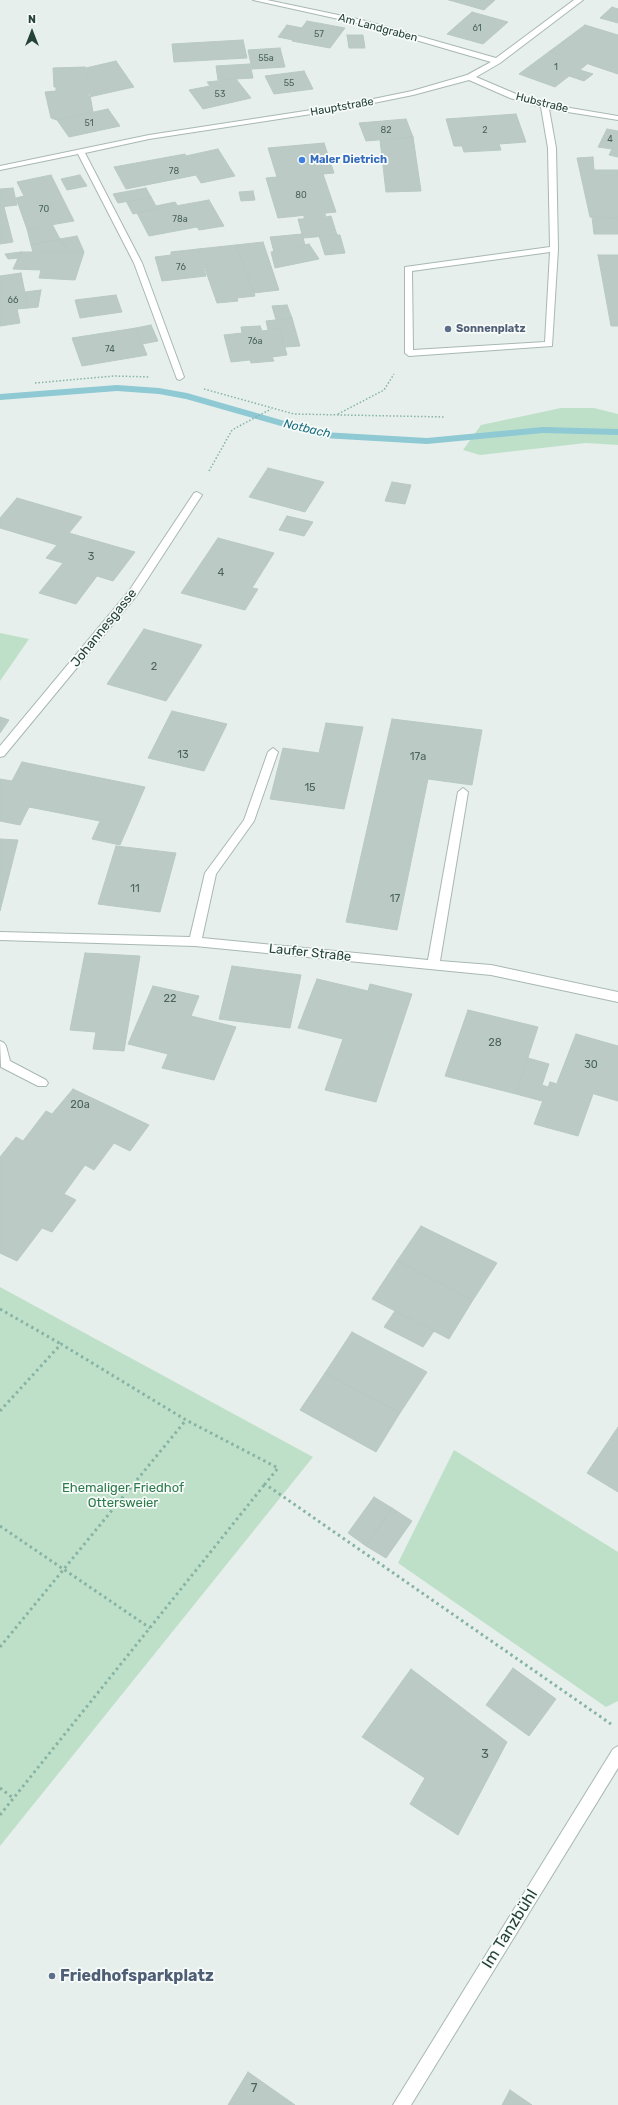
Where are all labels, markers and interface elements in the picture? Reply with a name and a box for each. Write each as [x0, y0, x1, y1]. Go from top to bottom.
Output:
street label: Am Landgraben [337, 11, 419, 45]
north arrow [12, 12, 52, 52]
text: N [28, 13, 36, 26]
house number: 61 [472, 23, 482, 33]
house number: 57 [314, 29, 324, 39]
house number: 55a [258, 53, 274, 63]
house number: 1 [554, 62, 558, 72]
house number: 55 [284, 78, 294, 88]
house number: 53 [215, 89, 225, 99]
street label: Hubstraße [514, 90, 570, 116]
street label: Hauptstraße [309, 95, 375, 119]
house number: 51 [84, 118, 94, 128]
house number: 82 [380, 125, 392, 135]
house number: 2 [482, 125, 488, 135]
house number: 4 [607, 134, 613, 144]
place label: Maler Dietrich [310, 153, 387, 167]
marker: Maler Dietrich [297, 155, 307, 165]
house number: 78 [169, 166, 179, 176]
house number: 80 [295, 190, 307, 200]
house number: 70 [39, 204, 49, 214]
house number: 78a [172, 214, 188, 224]
house number: 76 [176, 262, 186, 272]
house number: 66 [8, 295, 18, 305]
place label: Sonnenplatz [456, 322, 526, 336]
marker: Sonnenplatz [443, 324, 453, 334]
house number: 76a [248, 336, 262, 346]
house number: 74 [105, 344, 115, 354]
water label: Notbach [282, 417, 332, 441]
house number: 3 [88, 550, 94, 564]
house number: 4 [218, 566, 224, 580]
street label: Johannesgasse [68, 586, 140, 670]
house number: 2 [151, 660, 157, 674]
house number: 13 [177, 748, 189, 762]
house number: 17a [410, 750, 426, 764]
house number: 15 [304, 781, 316, 795]
house number: 11 [130, 882, 140, 896]
house number: 17 [390, 892, 400, 906]
street label: Laufer Straße [268, 941, 352, 965]
house number: 22 [164, 992, 176, 1006]
house number: 28 [488, 1036, 502, 1050]
house number: 30 [584, 1058, 598, 1072]
house number: 20a [70, 1098, 90, 1112]
park label: Ehemaliger Friedhof Ottersweier [62, 1480, 184, 1511]
house number: 3 [481, 1746, 489, 1762]
street label: Im Tanzbühl [478, 1886, 542, 1972]
place label: Friedhofsparkplatz [60, 1966, 214, 1986]
marker: Friedhofsparkplatz [47, 1971, 57, 1981]
house number: 7 [251, 2080, 257, 2096]

